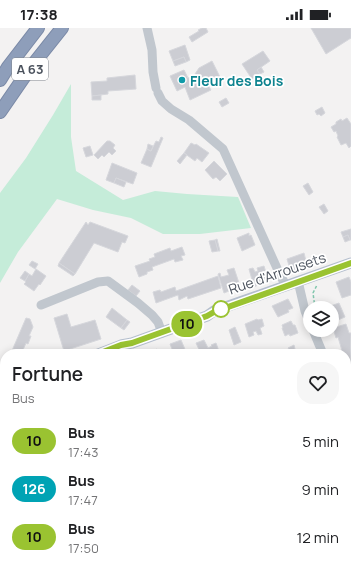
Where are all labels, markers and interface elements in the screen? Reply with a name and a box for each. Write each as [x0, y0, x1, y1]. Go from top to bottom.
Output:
text: 17:38 [20, 4, 58, 25]
road number: A 63 [12, 58, 48, 80]
place label: Fleur des Bois [190, 71, 284, 90]
marker: Fleur des Bois [177, 75, 187, 85]
street label: Rue d'Arrousets [226, 247, 328, 299]
unlabelled marker [212, 300, 230, 318]
map controls [303, 301, 339, 337]
button: layers [303, 301, 339, 337]
line badge: 10 [169, 311, 205, 337]
text: 10 [179, 314, 195, 333]
text: Fortune [12, 361, 83, 387]
button: heart [297, 362, 339, 404]
text: Bus [12, 389, 35, 407]
text: Bus [68, 422, 95, 443]
text: 10 [26, 431, 42, 450]
text: 5 min [302, 431, 339, 452]
text: 17:43 [68, 443, 98, 461]
text: Bus [68, 470, 95, 491]
text: 126 [22, 479, 46, 498]
text: 9 min [302, 479, 339, 500]
text: 17:47 [68, 491, 98, 509]
text: Bus [68, 518, 95, 539]
text: 10 [26, 527, 42, 546]
text: 12 min [296, 527, 339, 548]
text: 17:50 [68, 539, 99, 557]

